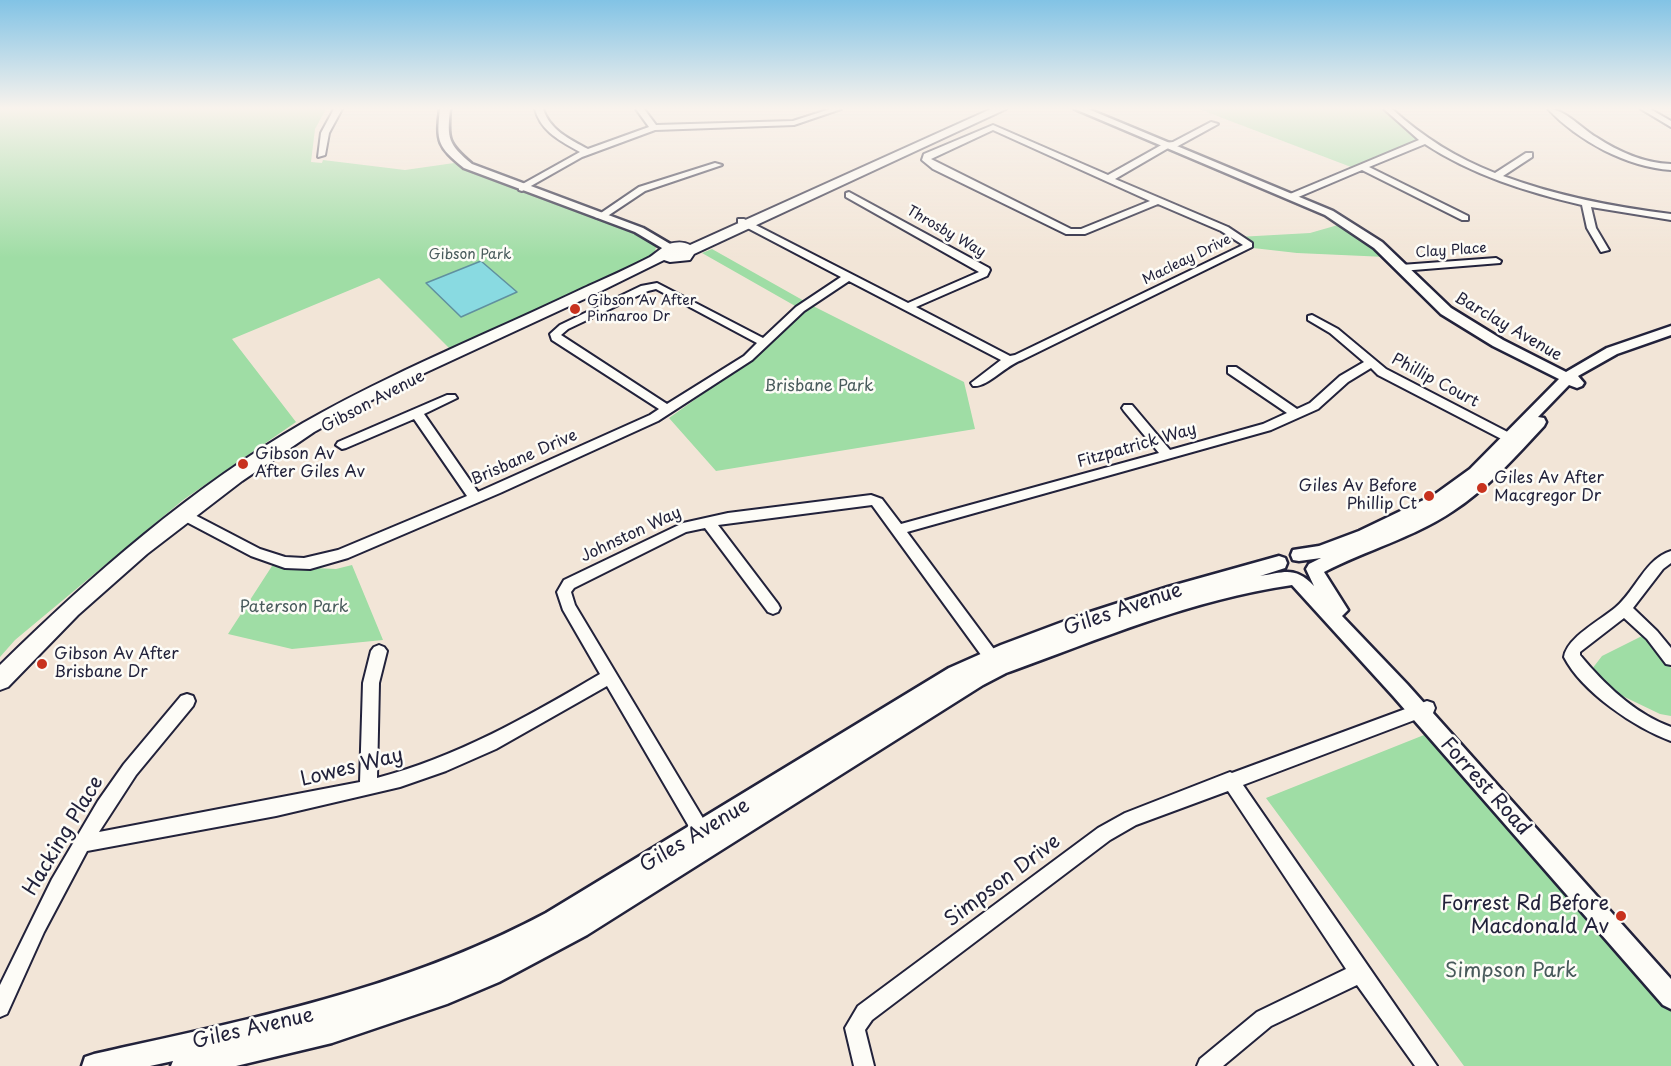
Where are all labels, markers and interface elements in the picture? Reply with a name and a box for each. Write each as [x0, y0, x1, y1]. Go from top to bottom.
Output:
street label: Throsby Way [904, 203, 988, 261]
street label: Macleay Drive [1140, 231, 1234, 289]
street label: Clay Place [1415, 240, 1487, 262]
park label: Gibson Park [428, 247, 512, 263]
street label: Barclay Avenue [1451, 289, 1565, 365]
place label: Gibson Av After Pinnaroo Dr [587, 293, 696, 326]
marker: Gibson Av After Pinnaroo Dr [568, 302, 582, 316]
street label: Phillip Court [1388, 350, 1482, 412]
street label: Gibson Avenue [318, 367, 428, 437]
park label: Brisbane Park [764, 377, 874, 397]
street label: Fitzpatrick Way [1075, 420, 1199, 472]
street label: Brisbane Drive [468, 426, 580, 490]
place label: Gibson Av After Giles Av [255, 445, 365, 483]
marker: Gibson Av After Giles Av [236, 457, 250, 471]
place label: Giles Av After Macgregor Dr [1494, 469, 1604, 507]
place label: Giles Av Before Phillip Ct [1299, 477, 1417, 515]
marker: Giles Av After Macgregor Dr [1475, 481, 1489, 495]
marker: Giles Av Before Phillip Ct [1422, 489, 1436, 503]
street label: Johnston Way [578, 503, 684, 567]
street label: Giles Avenue [1061, 579, 1185, 641]
park label: Paterson Park [239, 598, 349, 618]
place label: Gibson Av After Brisbane Dr [54, 645, 179, 683]
marker: Gibson Av After Brisbane Dr [35, 657, 49, 671]
street label: Forrest Road [1435, 733, 1535, 841]
street label: Lowes Way [298, 744, 406, 792]
street label: Hacking Place [19, 772, 109, 900]
street label: Giles Avenue [636, 794, 754, 878]
street label: Simpson Drive [941, 830, 1065, 932]
place label: Forrest Rd Before Macdonald Av [1441, 892, 1609, 939]
marker: Forrest Rd Before Macdonald Av [1614, 909, 1628, 923]
park label: Simpson Park [1445, 959, 1577, 983]
street label: Giles Avenue [190, 1003, 316, 1055]

